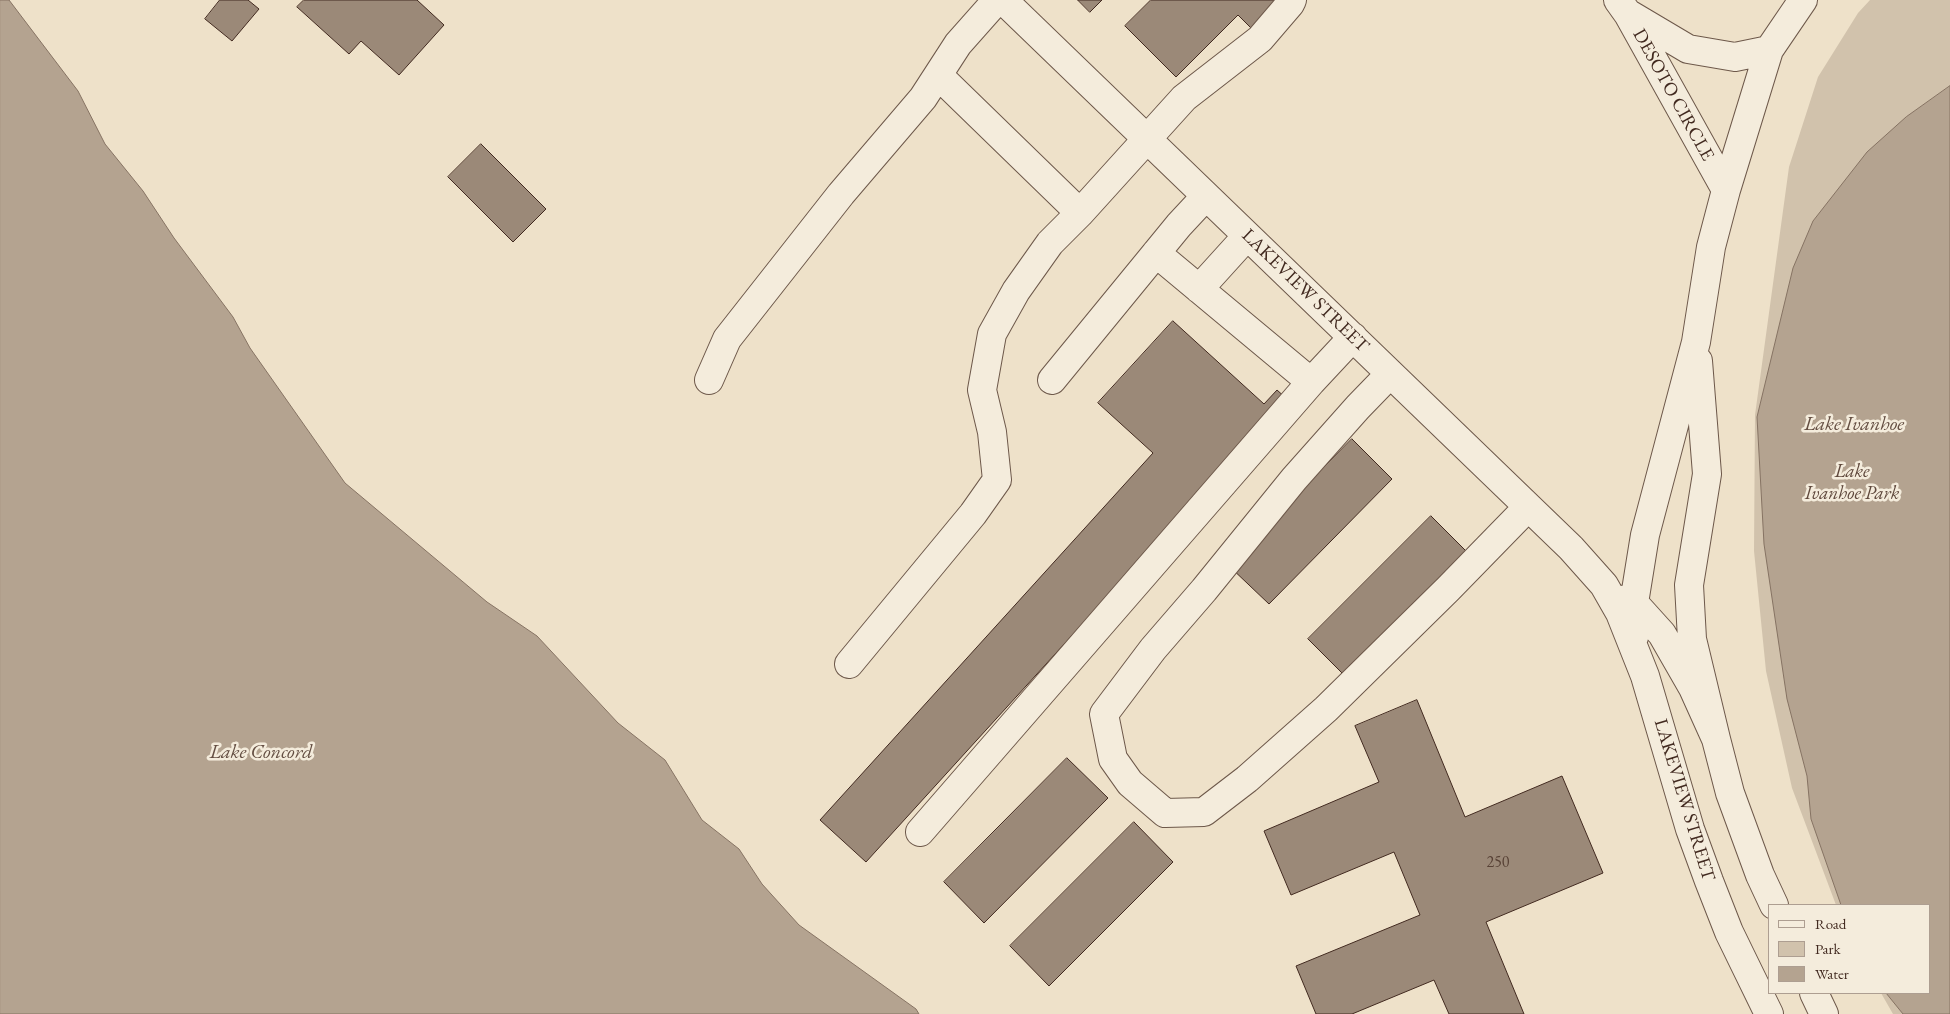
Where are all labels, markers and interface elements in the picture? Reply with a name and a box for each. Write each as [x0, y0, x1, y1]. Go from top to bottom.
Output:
street label: DESOTO CIRCLE [1627, 25, 1719, 165]
street label: LAKEVIEW STREET [1237, 224, 1373, 358]
water label: Lake Ivanhoe [1804, 413, 1904, 437]
park label: Lake Ivanhoe Park [1805, 461, 1899, 505]
street label: LAKEVIEW STREET [1648, 716, 1720, 884]
water label: Lake Concord [209, 741, 313, 765]
house number: 250 [1486, 853, 1510, 873]
legend [1768, 904, 1930, 994]
text: Road [1815, 914, 1846, 933]
text: Park [1815, 939, 1841, 958]
text: Water [1815, 964, 1849, 983]

